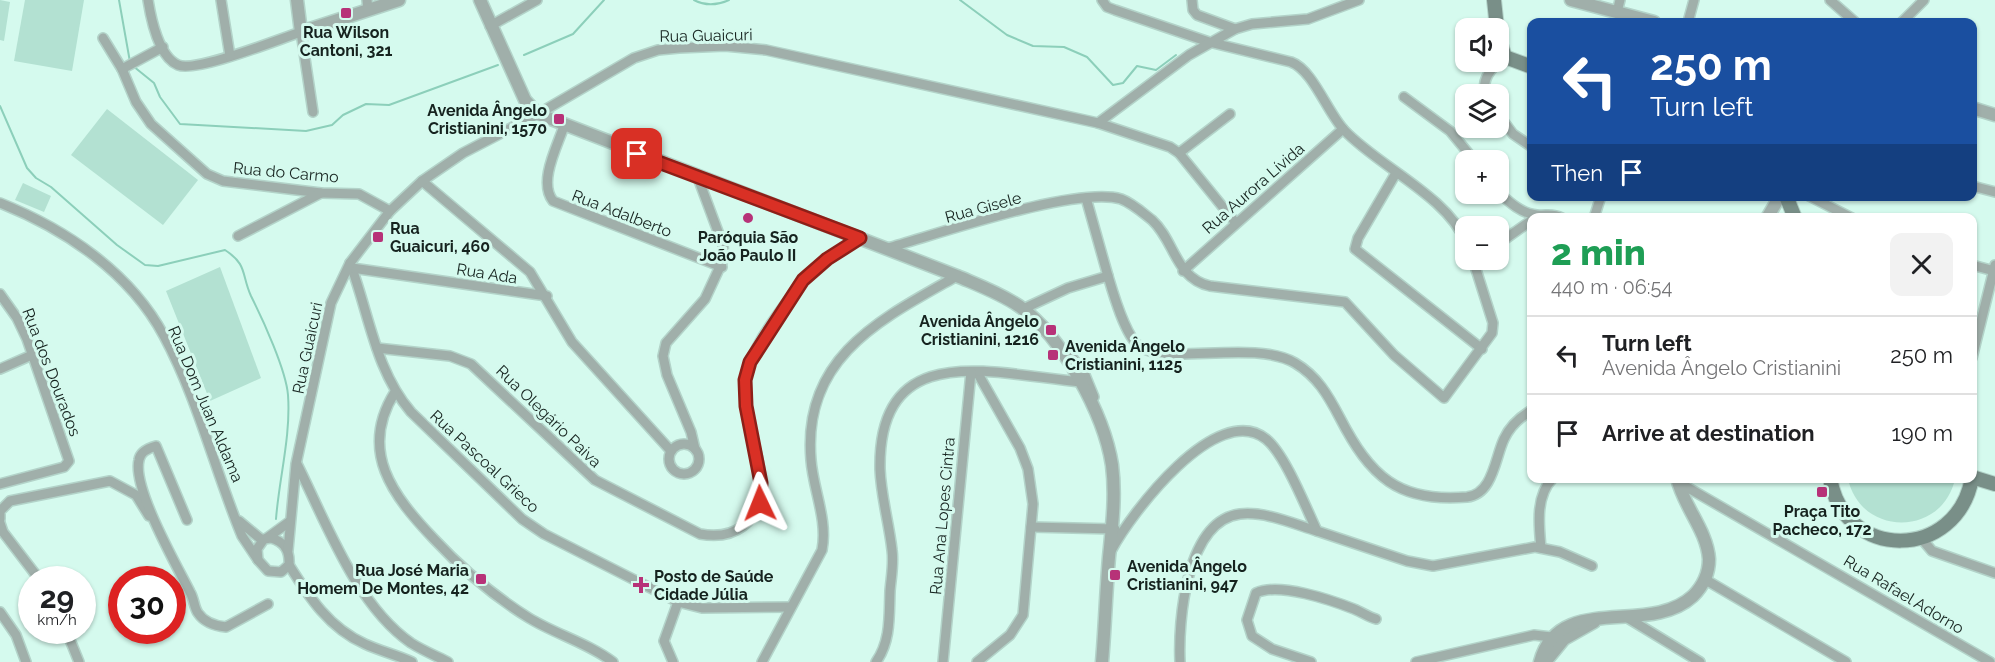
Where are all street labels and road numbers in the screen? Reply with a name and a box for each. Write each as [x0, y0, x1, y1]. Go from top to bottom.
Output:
street label: Rua Guaicuri [659, 25, 753, 46]
street label: Rua Aurora Lívida [1198, 139, 1308, 238]
street label: Rua do Carmo [232, 158, 339, 187]
street label: Rua Adalberto [569, 186, 674, 241]
street label: Rua Gisele [943, 188, 1023, 227]
street label: Rua Ada [455, 259, 519, 288]
street label: Rua Guaicuri [289, 301, 326, 396]
street label: Rua dos Dourados [18, 305, 85, 439]
street label: Rua Dom Juan Aldama [164, 323, 247, 485]
street label: Rua Olegário Paiva [492, 361, 605, 471]
street label: Rua Pascoal Grieco [426, 406, 543, 517]
street label: Rua Ana Lopes Cintra [926, 436, 959, 596]
street label: Rua Rafael Adorno [1840, 551, 1967, 638]

